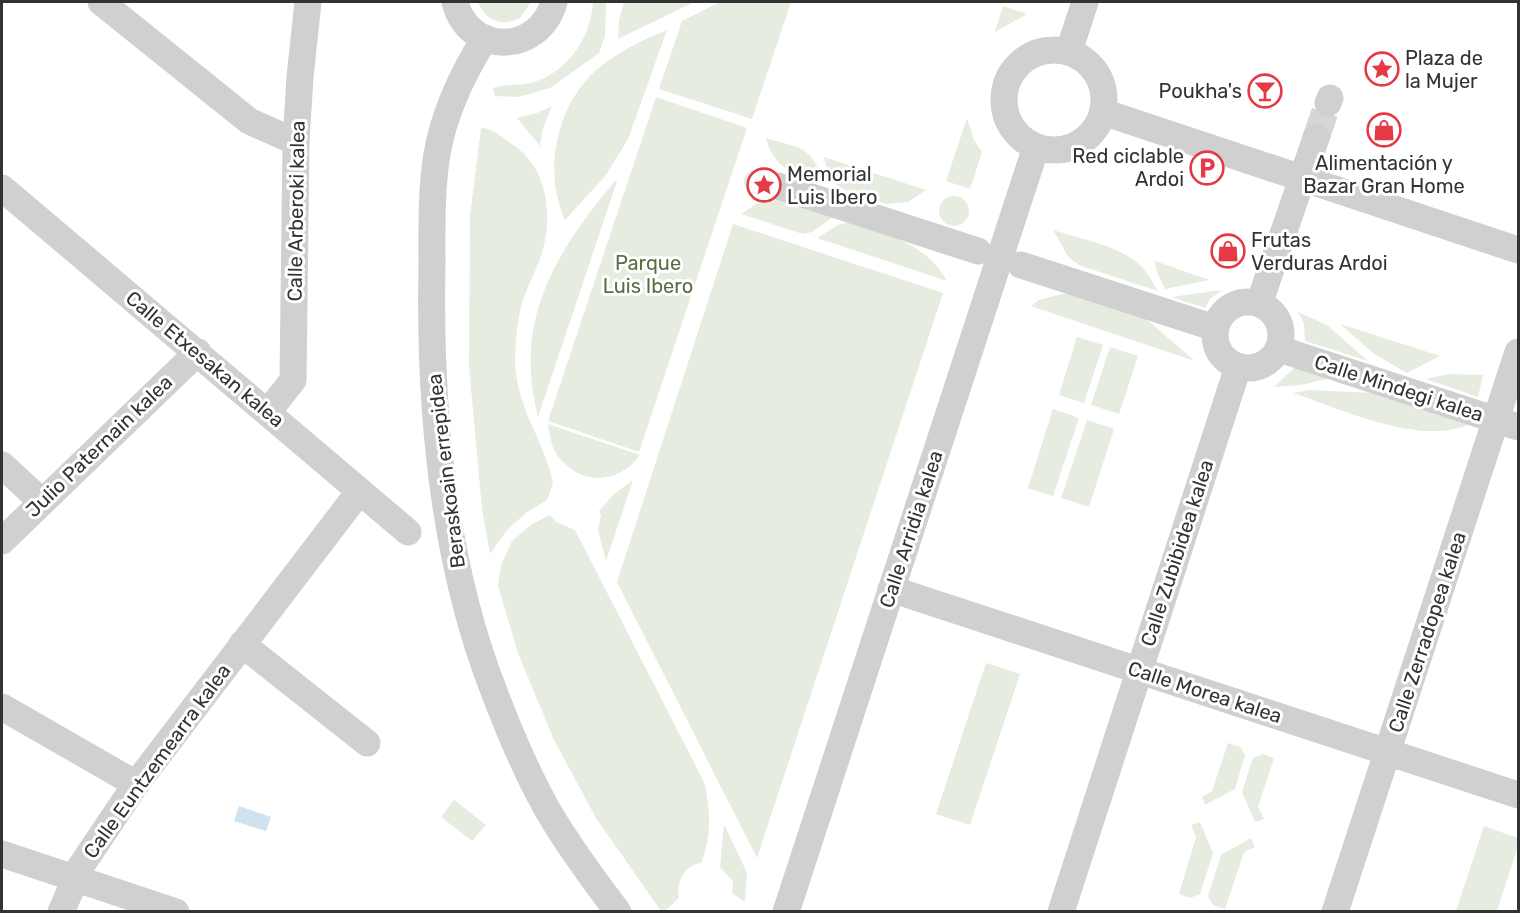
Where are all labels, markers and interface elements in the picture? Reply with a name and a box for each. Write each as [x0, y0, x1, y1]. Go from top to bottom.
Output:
place label: Plaza de la Mujer [1405, 46, 1483, 93]
place icon: Plaza de la Mujer [1364, 51, 1400, 87]
bar icon: Poukha's [1247, 73, 1283, 109]
place label: Poukha's [1159, 79, 1242, 103]
shop icon: Alimentación y Bazar Gran Home [1366, 112, 1402, 148]
street label: Calle Arberoki kalea [282, 120, 310, 302]
place label: Red ciclable Ardoi [1072, 144, 1184, 191]
parking icon: Red ciclable Ardoi [1189, 150, 1225, 186]
place label: Alimentación y Bazar Gran Home [1303, 151, 1465, 198]
place label: Memorial Luis Ibero [787, 162, 877, 209]
place icon: Memorial Luis Ibero [746, 167, 782, 203]
place label: Frutas Verduras Ardoi [1251, 228, 1388, 275]
shop icon: Frutas Verduras Ardoi [1210, 233, 1246, 269]
park label: Parque Luis Ibero [603, 251, 693, 298]
street label: Calle Etxesakan kalea [121, 286, 289, 432]
street label: Calle Mindegi kalea [1312, 349, 1486, 427]
street label: Julio Paternain kalea [21, 370, 177, 522]
street label: Beraskoain errepidea [422, 372, 470, 570]
street label: Calle Arridia kalea [874, 447, 948, 611]
street label: Calle Zubibidea kalea [1136, 457, 1218, 649]
street label: Calle Zerradopea kalea [1383, 529, 1471, 735]
street label: Calle Morea kalea [1125, 656, 1285, 728]
street label: Calle Euntzemearra kalea [78, 659, 236, 863]

